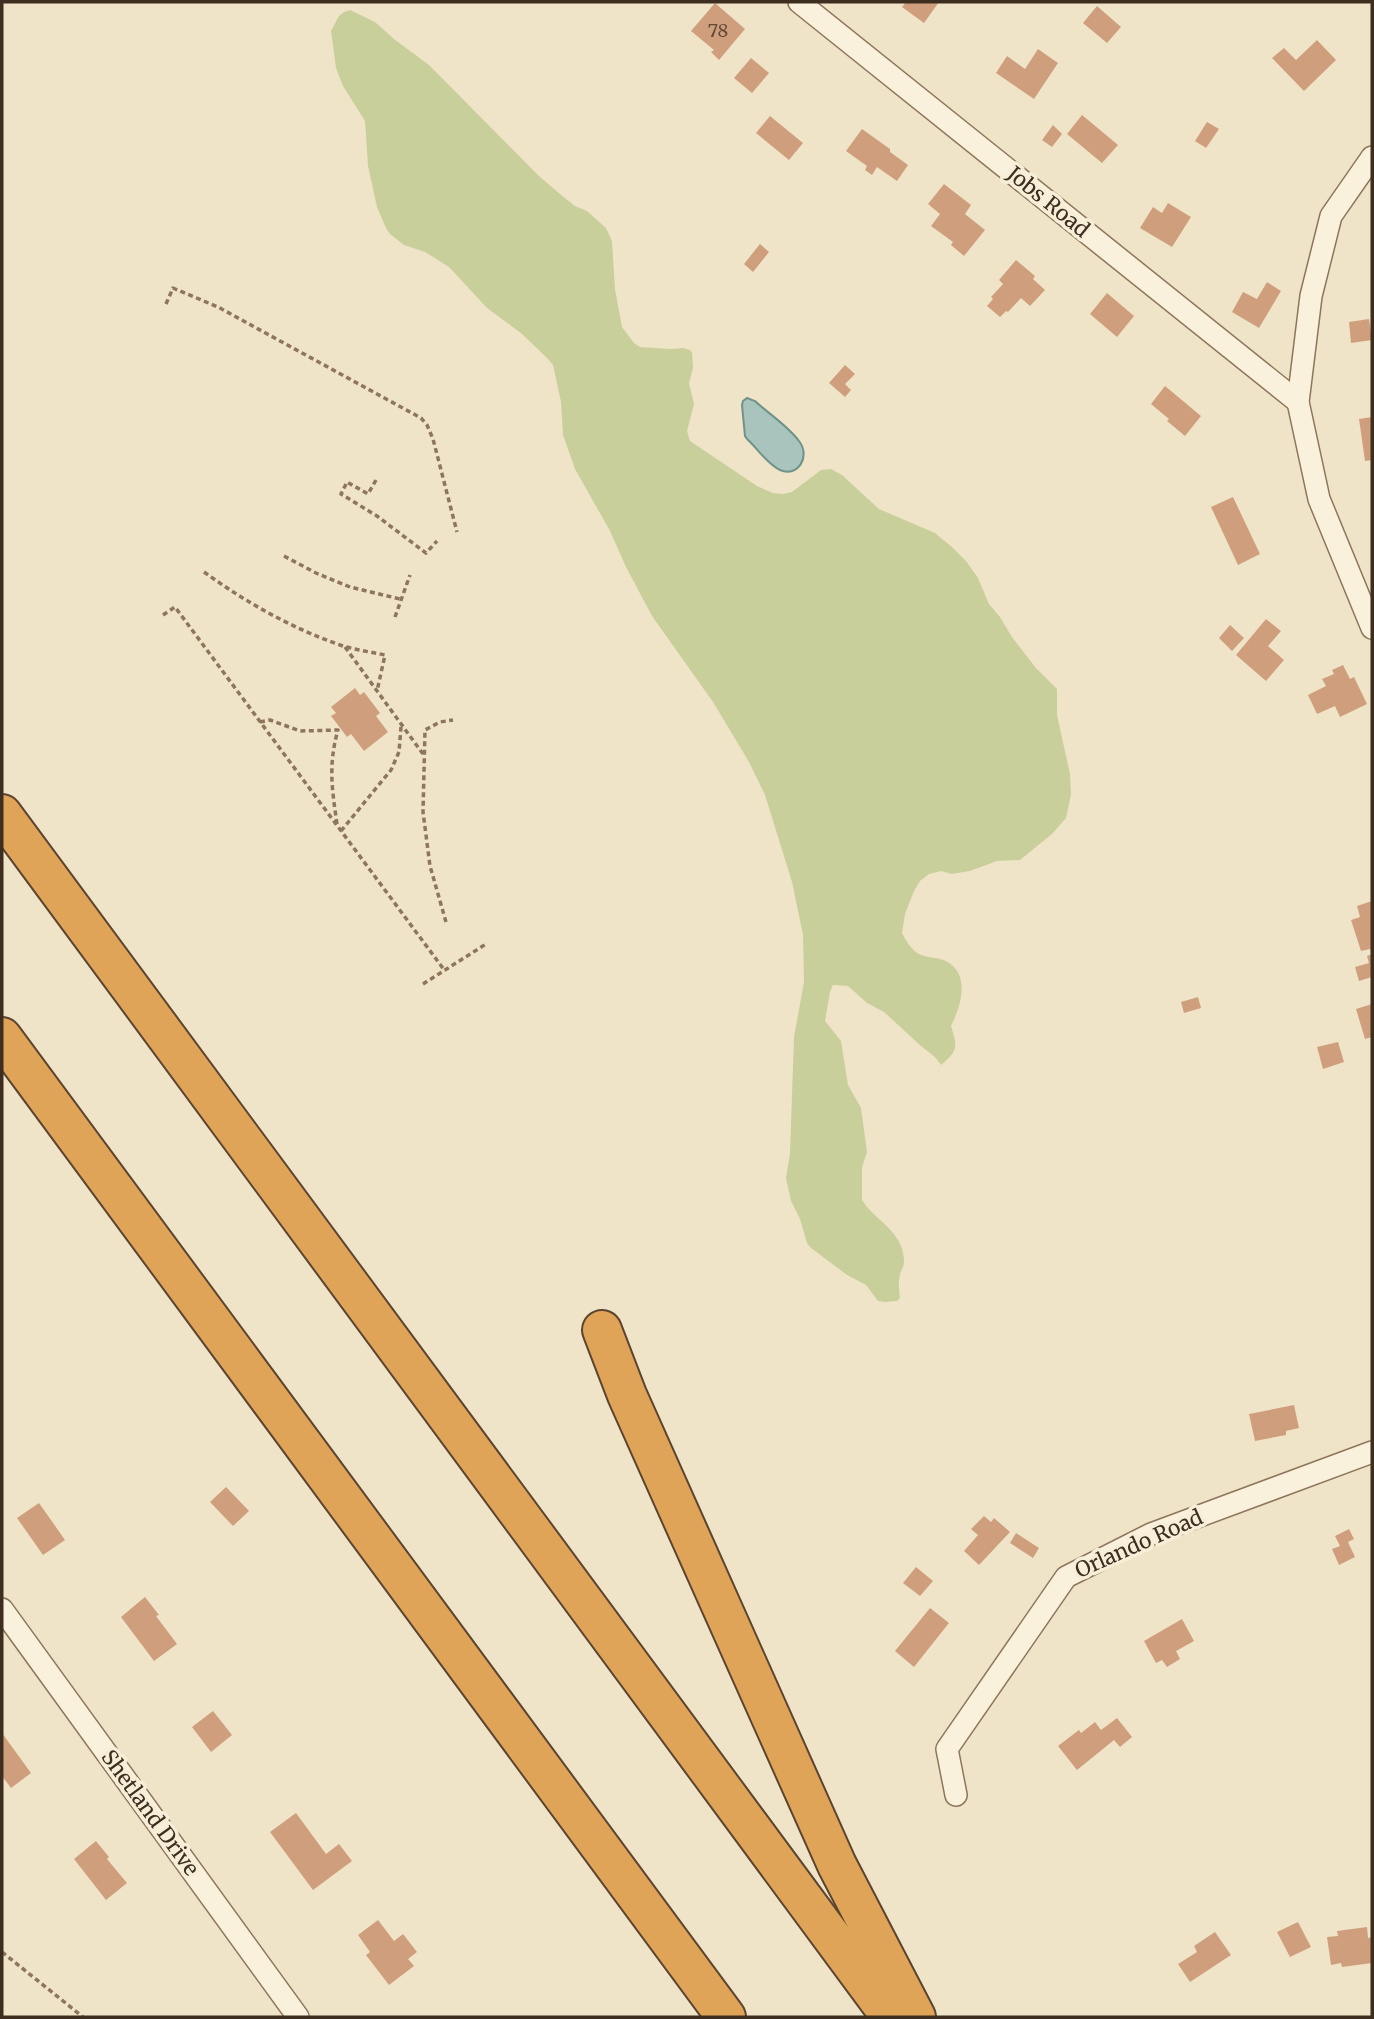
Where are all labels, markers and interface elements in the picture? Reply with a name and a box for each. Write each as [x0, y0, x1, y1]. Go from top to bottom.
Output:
house number: 78 [708, 19, 728, 42]
street label: Jobs Road [1001, 160, 1095, 243]
street label: Orlando Road [1071, 1503, 1207, 1584]
street label: Shetland Drive [96, 1744, 205, 1881]

